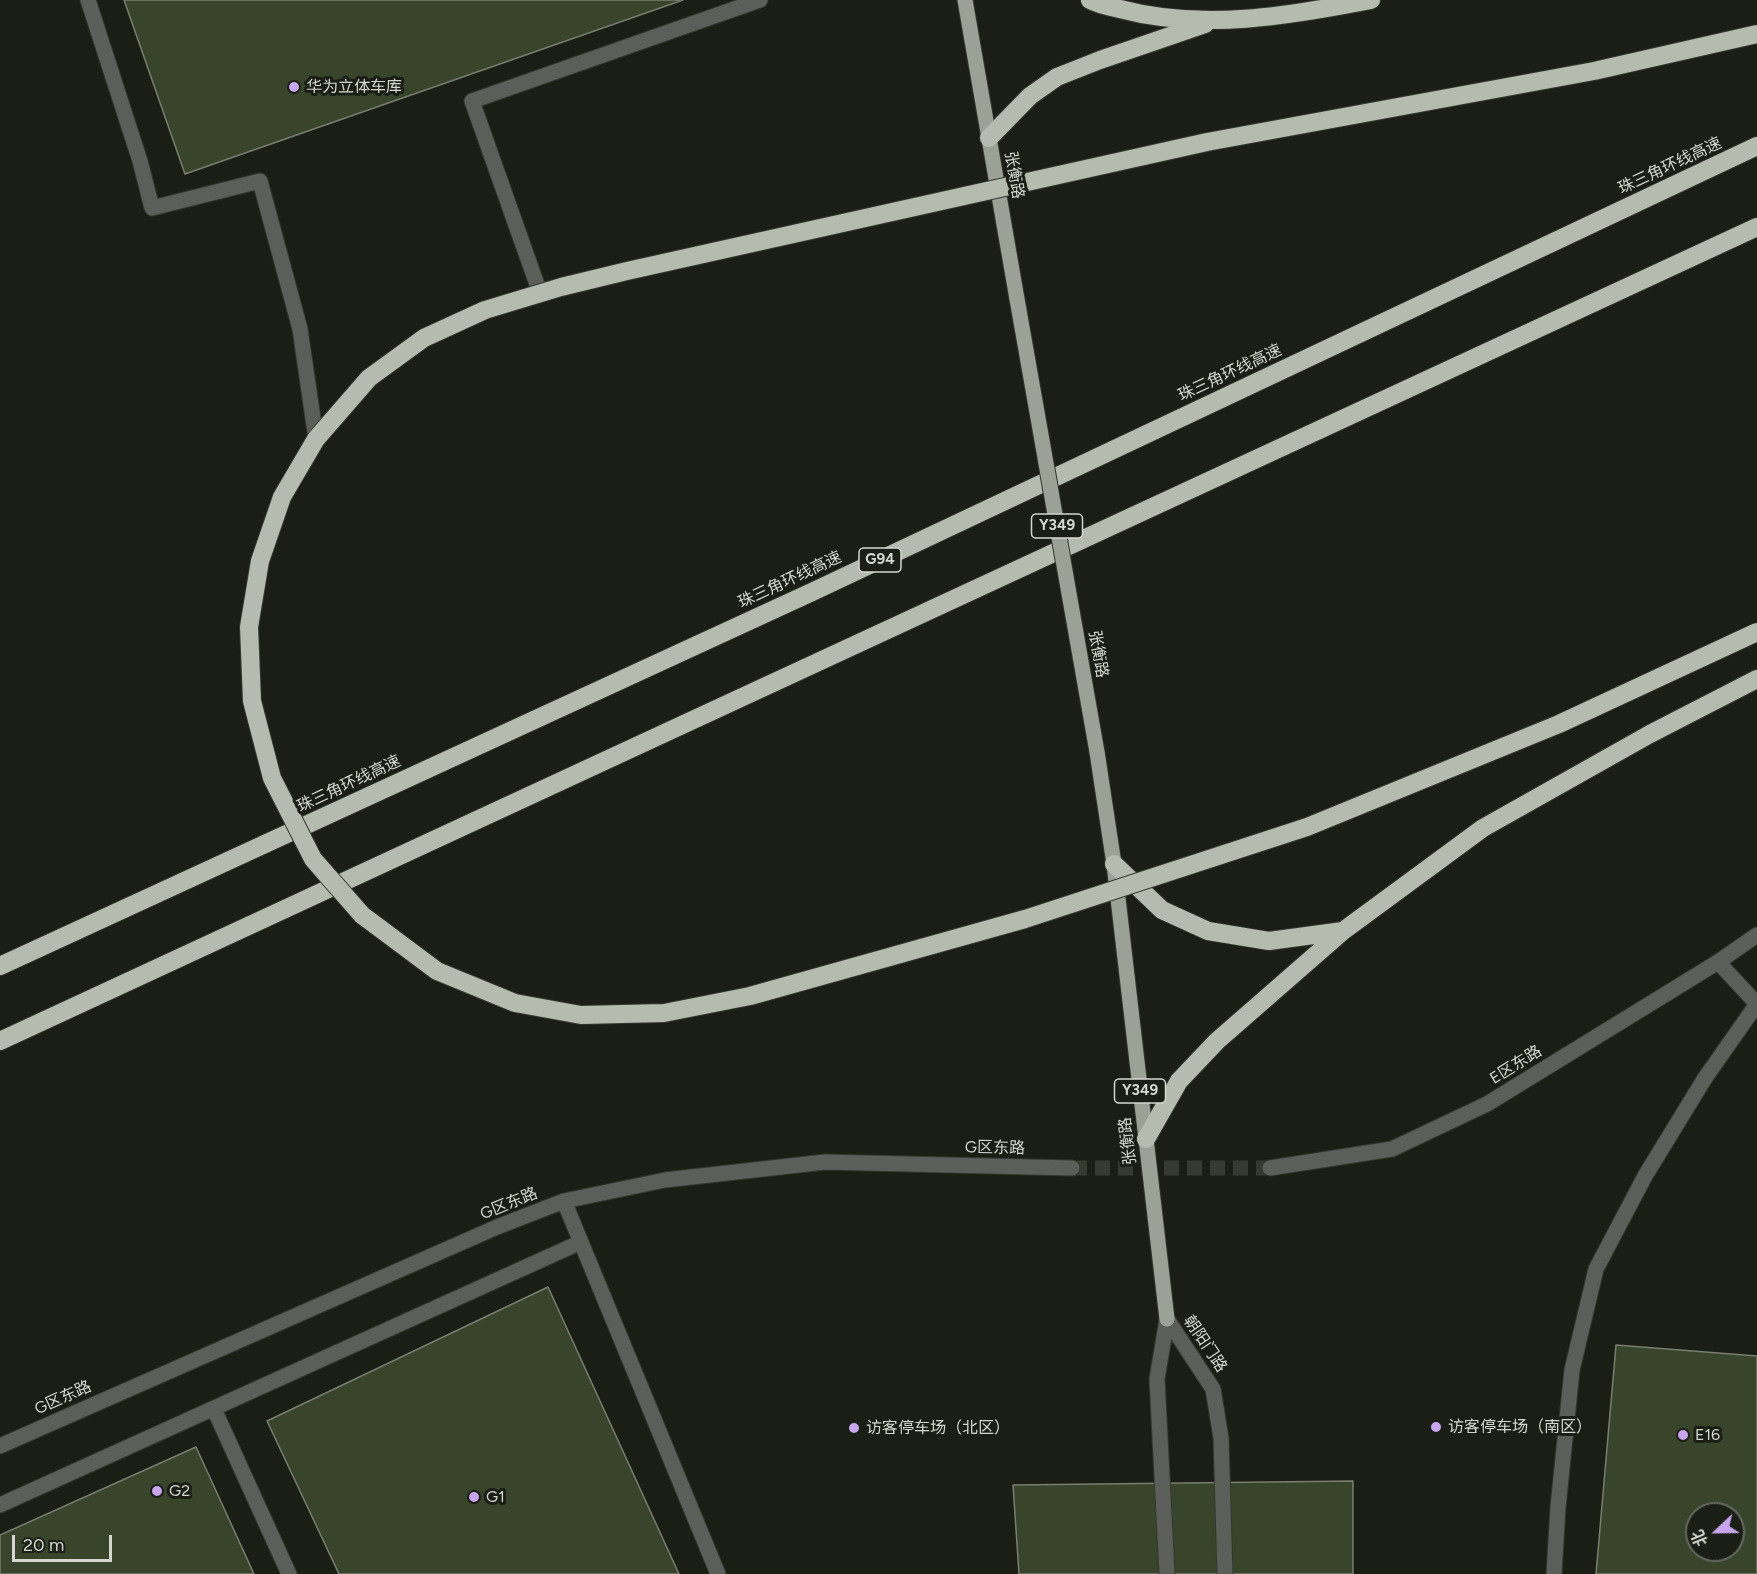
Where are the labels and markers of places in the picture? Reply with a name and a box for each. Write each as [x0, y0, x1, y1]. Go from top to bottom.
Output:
place label: 华为立体车库 [306, 77, 402, 97]
marker: 华为立体车库 [287, 80, 301, 94]
place label: 访客停车场（南区） [1448, 1417, 1592, 1437]
place label: 访客停车场（北区） [866, 1418, 1010, 1438]
marker: 访客停车场（南区） [1429, 1420, 1443, 1434]
marker: 访客停车场（北区） [847, 1421, 861, 1435]
place label: E16 [1695, 1425, 1720, 1445]
marker: E16 [1676, 1428, 1690, 1442]
place label: G2 [169, 1481, 190, 1501]
marker: G2 [150, 1484, 164, 1498]
place label: G1 [486, 1487, 505, 1507]
marker: G1 [467, 1490, 481, 1504]

